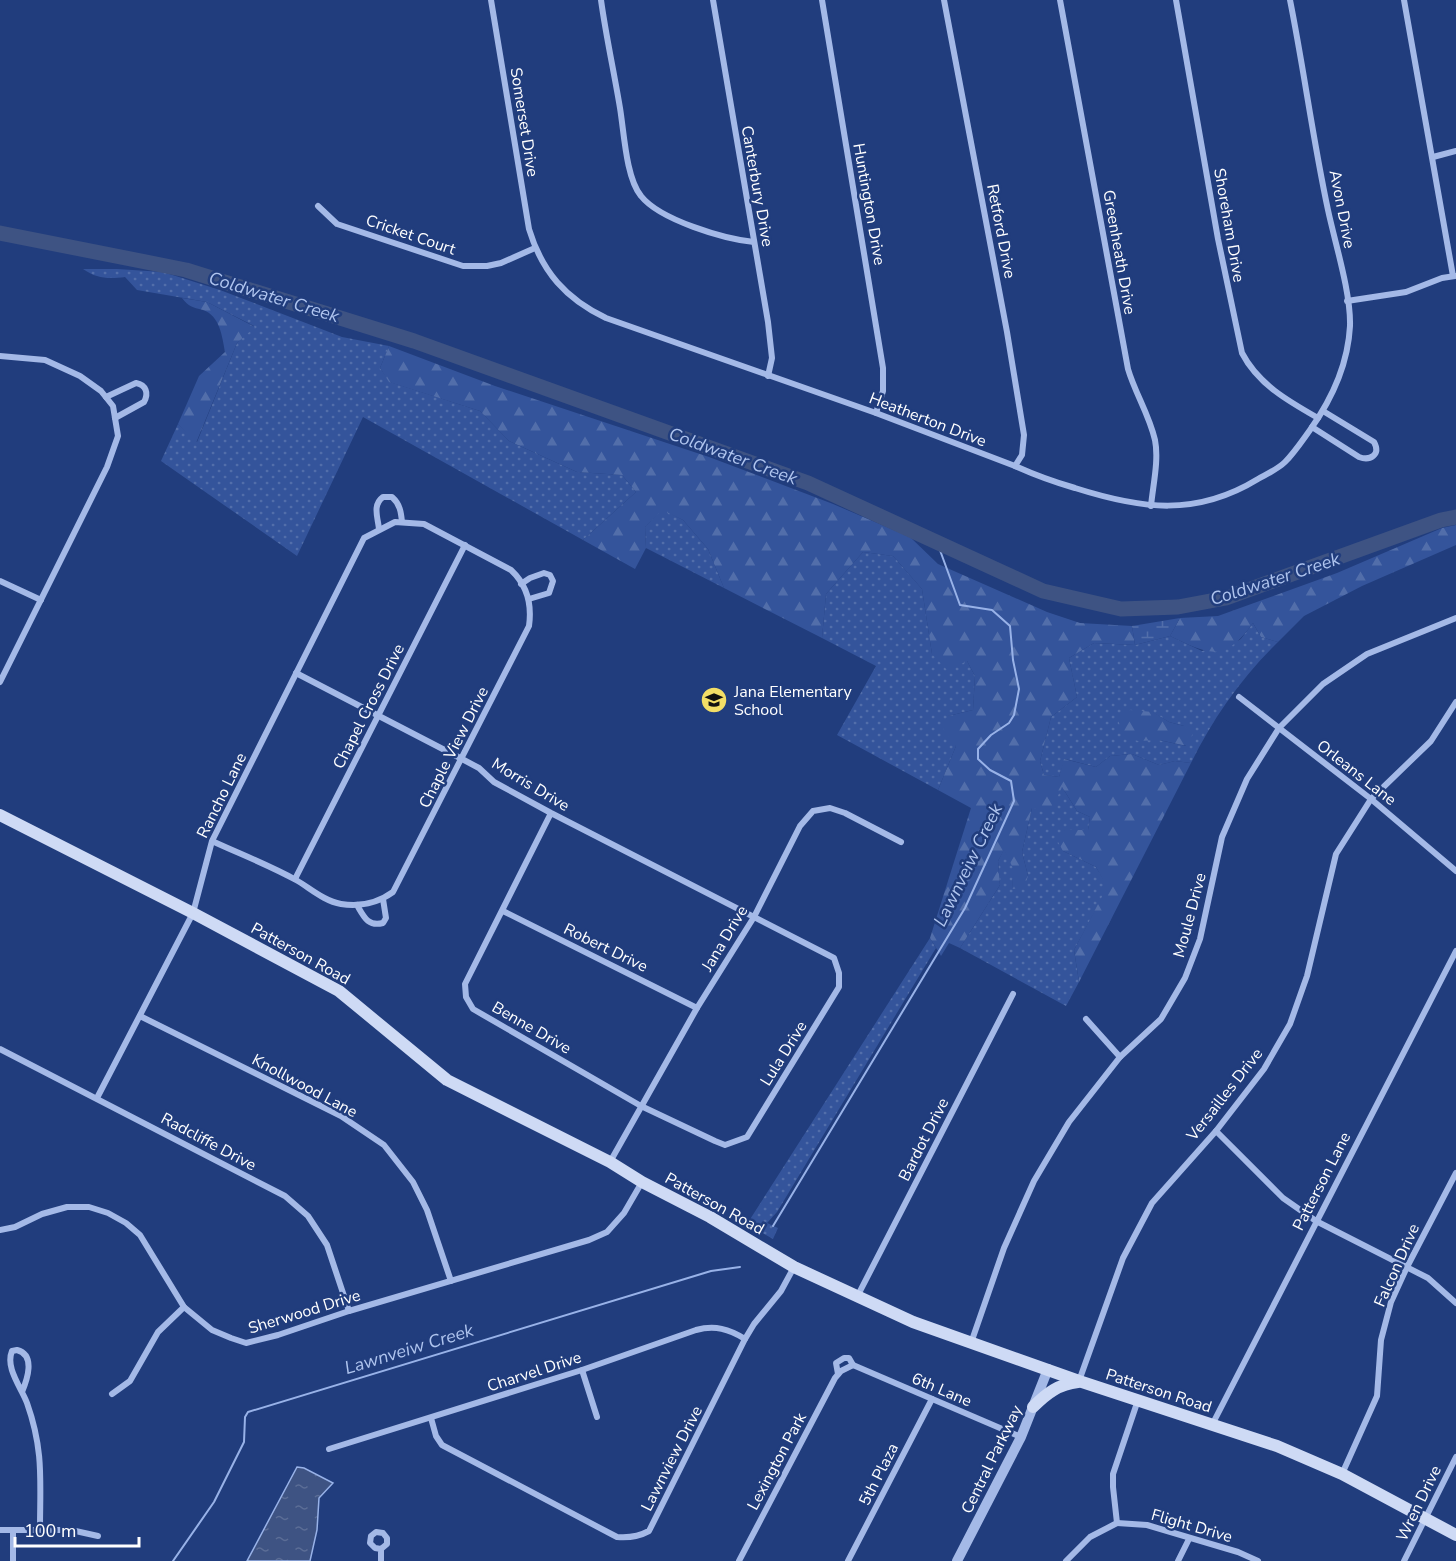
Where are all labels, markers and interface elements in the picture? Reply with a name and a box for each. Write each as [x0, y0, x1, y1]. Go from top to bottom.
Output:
street label: Somerset Drive [505, 66, 544, 178]
street label: Canterbury Drive [736, 124, 778, 248]
street label: Huntington Drive [847, 141, 891, 267]
street label: Shoreham Drive [1208, 166, 1250, 284]
street label: Avon Drive [1324, 168, 1360, 250]
street label: Retford Drive [981, 182, 1021, 280]
street label: Greenheath Drive [1097, 188, 1141, 316]
street label: Cricket Court [363, 209, 459, 261]
water label: Coldwater Creek [206, 266, 343, 329]
street label: Heatherton Drive [866, 387, 990, 452]
water label: Coldwater Creek [665, 422, 802, 491]
water label: Coldwater Creek [1207, 546, 1344, 611]
street label: Chapel Cross Drive [328, 640, 410, 773]
place label: Jana Elementary School [733, 681, 852, 721]
street label: Chaple View Drive [414, 683, 494, 812]
school or university icon: Jana Elementary School [699, 685, 729, 715]
street label: Orleans Lane [1312, 735, 1401, 811]
street label: Rancho Lane [192, 749, 252, 842]
street label: Morris Drive [487, 753, 574, 817]
water label: Lawnveiw Creek [928, 799, 1009, 930]
street label: Moule Drive [1168, 870, 1212, 960]
street label: Jana Drive [696, 901, 753, 976]
street label: Patterson Road [247, 918, 354, 990]
street label: Robert Drive [560, 918, 651, 978]
street label: Benne Drive [488, 996, 575, 1059]
street label: Lula Drive [755, 1017, 812, 1090]
street label: Versailles Drive [1181, 1044, 1268, 1146]
street label: Knollwood Lane [248, 1049, 361, 1123]
street label: Bardot Drive [893, 1094, 954, 1185]
street label: Radcliffe Drive [157, 1108, 260, 1176]
street label: Patterson Lane [1288, 1128, 1356, 1234]
street label: Patterson Road [661, 1168, 768, 1240]
street label: Falcon Drive [1369, 1220, 1425, 1310]
street label: Sherwood Drive [246, 1284, 363, 1339]
water label: Lawnveiw Creek [342, 1318, 477, 1380]
street label: Charvel Drive [484, 1346, 584, 1398]
street label: Patterson Road [1103, 1363, 1215, 1418]
street label: 6th Lane [908, 1367, 975, 1412]
street label: Central Parkway [956, 1401, 1028, 1517]
street label: Lawnview Drive [636, 1402, 708, 1515]
street label: Lexington Park [742, 1408, 812, 1514]
street label: 5th Plaza [854, 1439, 904, 1510]
street label: Wren Drive [1391, 1462, 1447, 1545]
street label: Flight Drive [1149, 1504, 1235, 1548]
scale bar [15, 1510, 140, 1548]
text: 100 m [24, 1519, 76, 1543]

